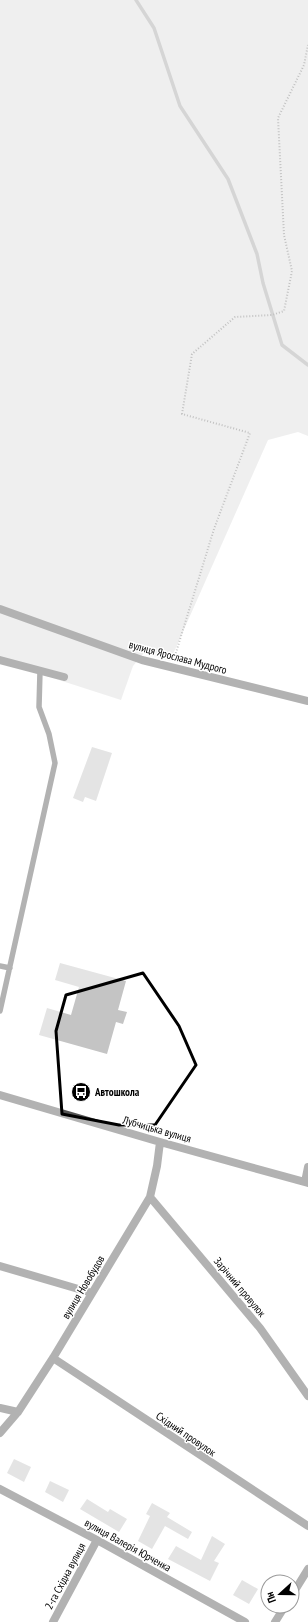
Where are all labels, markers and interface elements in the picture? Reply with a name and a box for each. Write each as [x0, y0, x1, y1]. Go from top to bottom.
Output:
street label: вулиця Ярослава Мудрого [127, 637, 229, 677]
bus stop icon: Автошкола [70, 1081, 92, 1103]
place label: Автошкола [94, 1085, 140, 1099]
street label: Лубчицька вулиця [120, 1112, 193, 1145]
street label: вулиця Новобудов [59, 1252, 108, 1321]
street label: Зарічний провулок [211, 1254, 270, 1320]
street label: Східний провулок [153, 1409, 219, 1460]
street label: вулиця Валерія Юрченка [82, 1515, 174, 1575]
street label: 2-га Східна вулиця [42, 1540, 88, 1612]
north arrow [260, 1574, 300, 1614]
text: Пн [262, 1590, 279, 1605]

